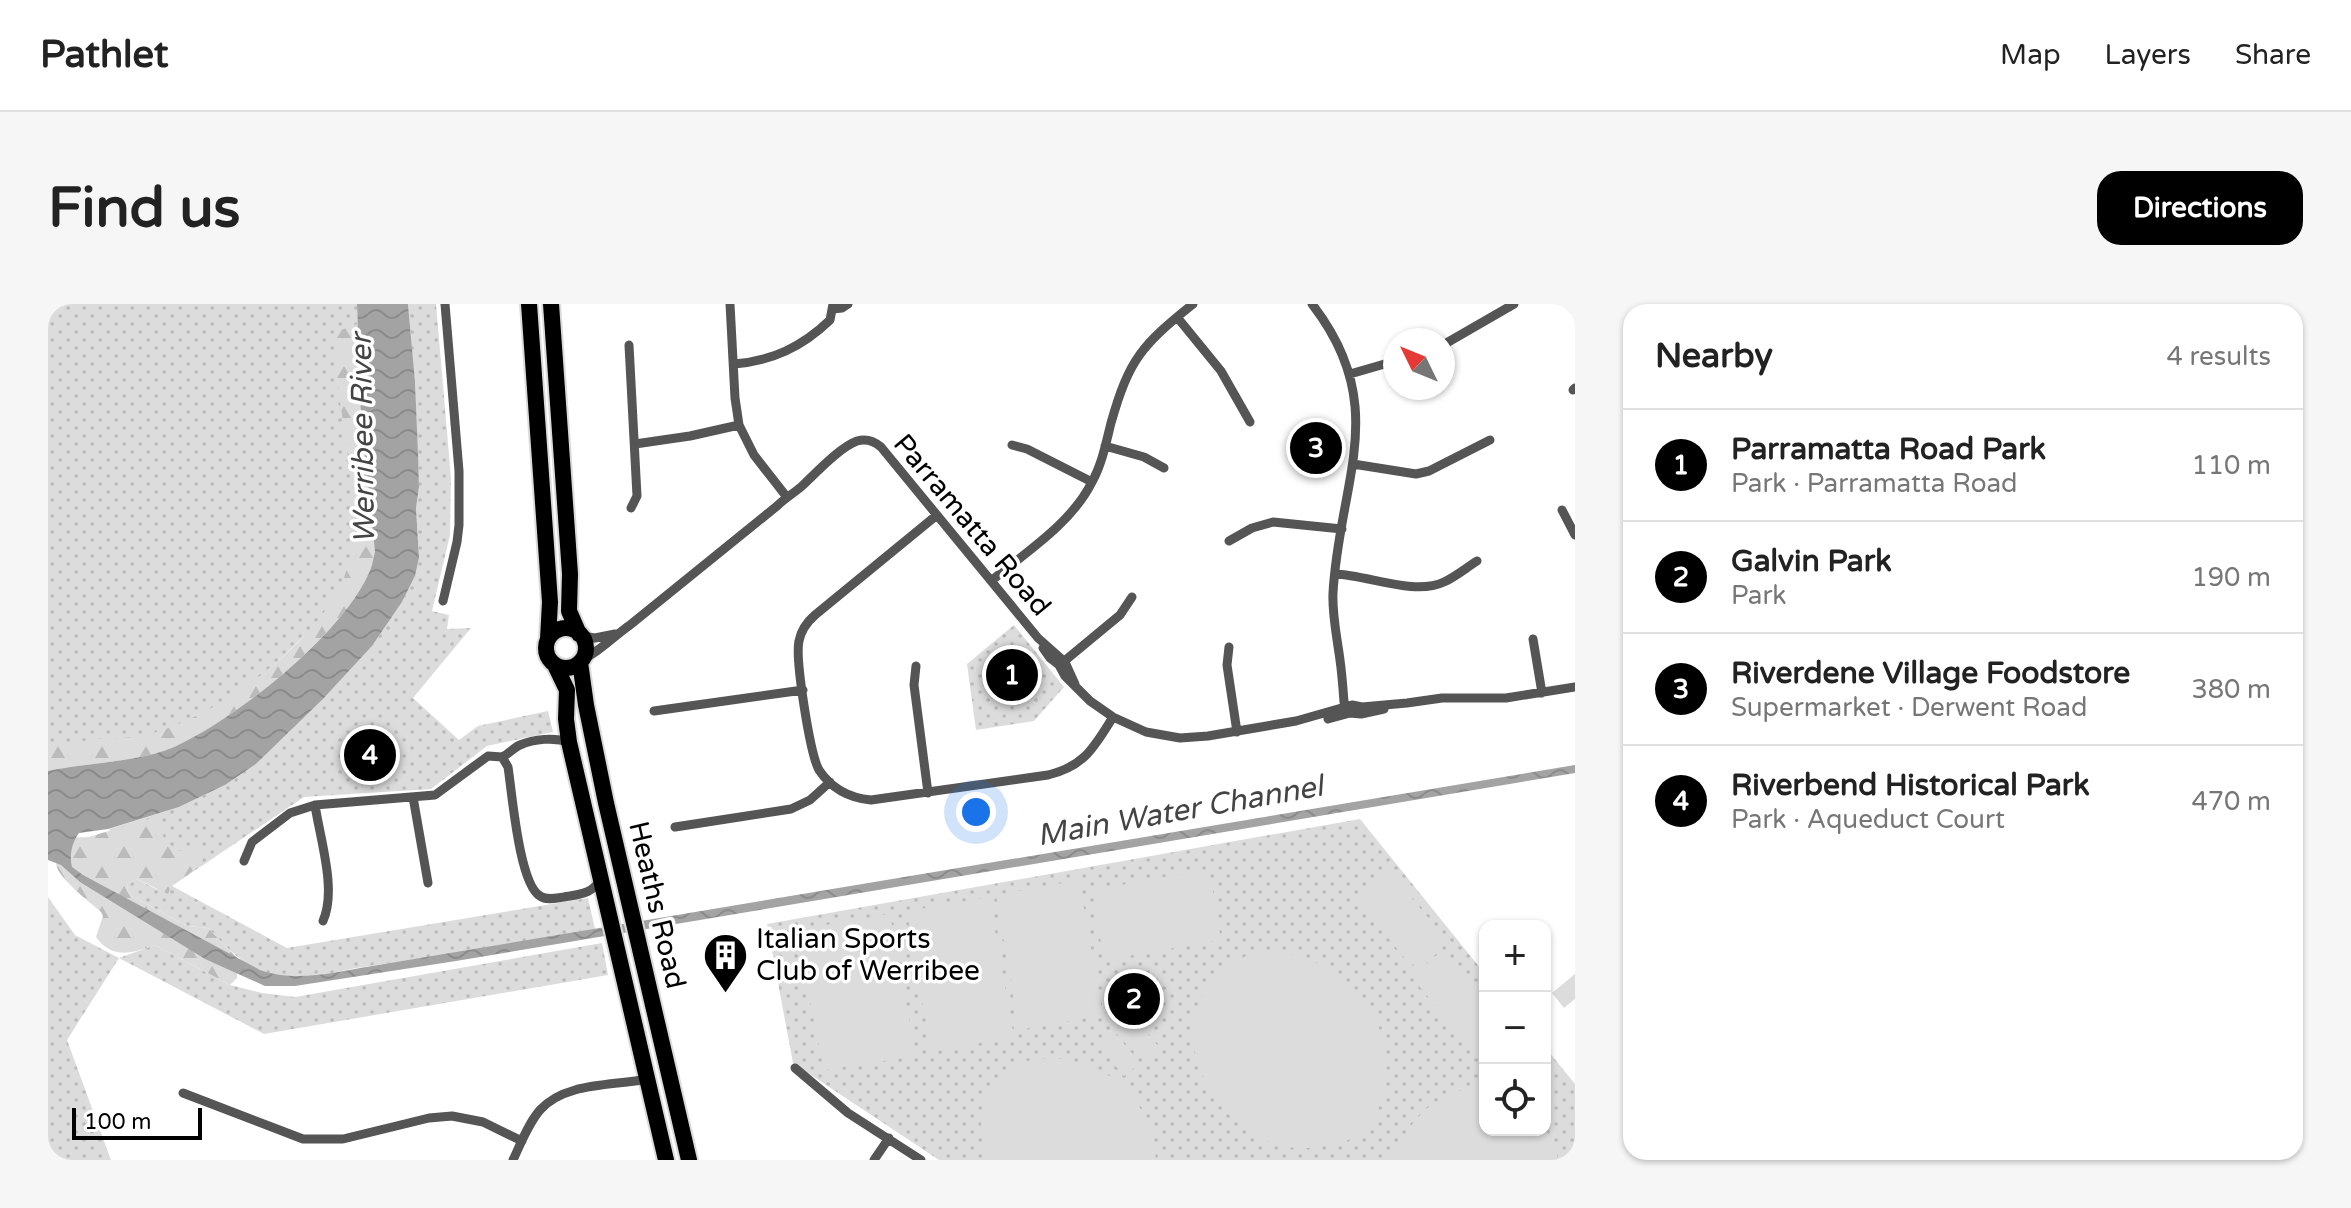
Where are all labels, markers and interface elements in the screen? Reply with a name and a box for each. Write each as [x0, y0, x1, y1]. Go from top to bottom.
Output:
text: Pathlet [40, 32, 169, 78]
text: Map [2000, 38, 2061, 72]
text: Layers [2105, 38, 2191, 72]
text: Share [2235, 38, 2311, 72]
button: Directions [2097, 171, 2303, 245]
text: Find us [48, 175, 240, 242]
north arrow [1383, 328, 1455, 400]
water label: Werribee River [343, 330, 383, 544]
text: Nearby [1655, 336, 1773, 377]
text: 4 results [2166, 341, 2271, 372]
pin: 3 [1290, 418, 1342, 478]
street label: Parramatta Road [886, 427, 1058, 623]
text: Parramatta Road Park [1731, 431, 2046, 468]
text: 1 [1673, 450, 1689, 481]
text: 110 m [2191, 450, 2271, 481]
text: Park · Parramatta Road [1731, 468, 2018, 499]
text: Galvin Park [1731, 543, 1892, 580]
text: 2 [1673, 562, 1689, 593]
text: 190 m [2191, 562, 2271, 593]
text: Park [1731, 580, 1787, 611]
pin: 1 [986, 645, 1038, 705]
text: Riverdene Village Foodstore [1731, 655, 2130, 692]
text: 3 [1673, 674, 1689, 705]
text: 380 m [2191, 674, 2271, 705]
text: Supermarket · Derwent Road [1731, 692, 2087, 723]
pin: 4 [344, 725, 396, 785]
water label: Main Water Channel [1034, 767, 1329, 854]
text: Riverbend Historical Park [1731, 767, 2090, 804]
text: 4 [1673, 786, 1689, 817]
text: 470 m [2191, 786, 2271, 817]
your location [956, 792, 996, 832]
text: Park · Aqueduct Court [1731, 804, 2005, 835]
street label: Heaths Road [621, 818, 693, 992]
map controls [1479, 920, 1551, 1136]
button: + [1479, 920, 1551, 992]
place label: Italian Sports Club of Werribee [756, 922, 980, 988]
building icon: Italian Sports Club of Werribee [701, 931, 749, 994]
pin: 2 [1108, 969, 1160, 1029]
button: − [1479, 992, 1551, 1064]
button: locate [1479, 1064, 1551, 1136]
scale bar [72, 1104, 202, 1140]
text: 100 m [84, 1109, 151, 1135]

